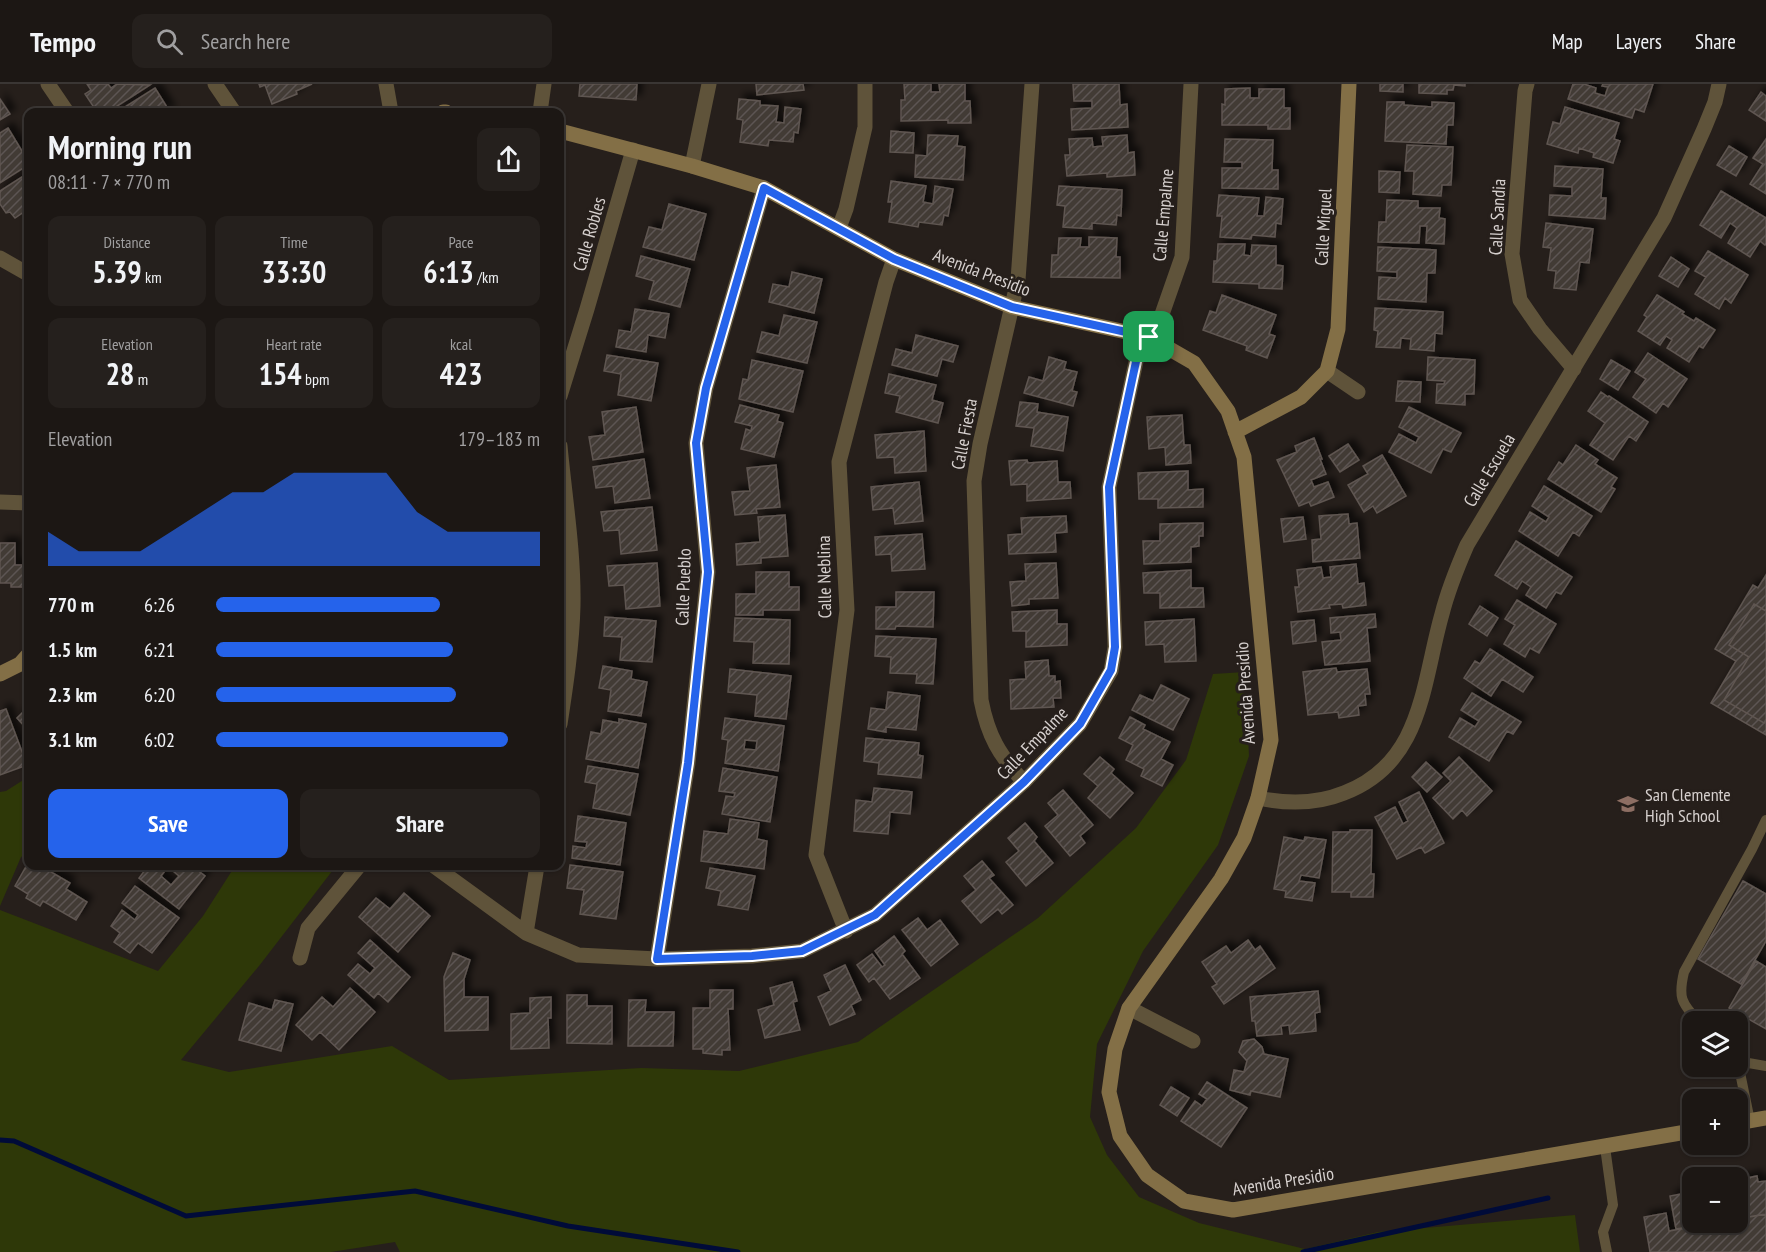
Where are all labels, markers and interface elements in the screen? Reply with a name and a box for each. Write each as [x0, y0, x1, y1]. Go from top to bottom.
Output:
search box [132, 14, 552, 68]
text: Tempo [30, 23, 96, 60]
icon: search [153, 25, 186, 58]
text: Search here [201, 27, 290, 55]
text: Map [1552, 28, 1583, 55]
text: Layers [1616, 28, 1662, 55]
text: Share [1695, 28, 1736, 55]
text: Morning run [48, 125, 192, 168]
button: share [477, 128, 540, 191]
street label: Calle Empalme [1148, 168, 1178, 262]
text: 08:11 · 7 × 770 m [48, 169, 170, 195]
street label: Calle Sandia [1484, 178, 1510, 256]
street label: Calle Miguel [1309, 187, 1337, 266]
street label: Calle Robles [567, 194, 611, 274]
text: Distance [103, 232, 151, 252]
text: Time [280, 232, 308, 252]
text: Pace [448, 232, 474, 252]
street label: Avenida Presidio [930, 243, 1034, 301]
text: 5.39 [92, 252, 142, 291]
text: 33:30 [262, 252, 326, 291]
text: 6:13 [423, 252, 474, 291]
text: km [142, 267, 162, 287]
text: /km [474, 267, 499, 287]
pin [1123, 311, 1174, 362]
icon: arrive [1132, 320, 1165, 353]
text: Elevation [101, 334, 153, 354]
text: Heart rate [266, 334, 322, 354]
text: kcal [450, 334, 472, 354]
text: 28 [106, 354, 134, 393]
text: 154 [259, 354, 302, 393]
text: 423 [439, 354, 483, 393]
text: m [134, 369, 148, 389]
text: bpm [302, 369, 329, 389]
street label: Calle Fiesta [946, 397, 982, 471]
text: Elevation [48, 426, 112, 452]
text: 179–183 m [458, 426, 540, 452]
street label: Calle Escuela [1458, 429, 1520, 511]
street label: Calle Neblina [812, 535, 836, 619]
street label: Calle Pueblo [670, 548, 696, 626]
text: 770 m [48, 592, 94, 618]
text: 6:26 [144, 592, 175, 618]
text: 1.5 km [48, 637, 97, 663]
text: 6:21 [144, 637, 175, 663]
street label: Avenida Presidio [1230, 641, 1260, 745]
text: 2.3 km [48, 682, 97, 708]
text: 6:20 [144, 682, 175, 708]
street label: Calle Empalme [992, 702, 1072, 784]
text: 3.1 km [48, 727, 97, 753]
text: 6:02 [144, 727, 175, 753]
place label: San Clemente High School [1645, 783, 1731, 827]
button: Save [48, 789, 288, 858]
button: Share [300, 789, 540, 858]
school or university icon: San Clemente High School [1616, 792, 1640, 816]
map controls [1682, 1011, 1748, 1233]
button: layers [1682, 1011, 1748, 1077]
button: + [1682, 1089, 1748, 1155]
street label: Avenida Presidio [1231, 1162, 1336, 1200]
button: − [1682, 1167, 1748, 1233]

